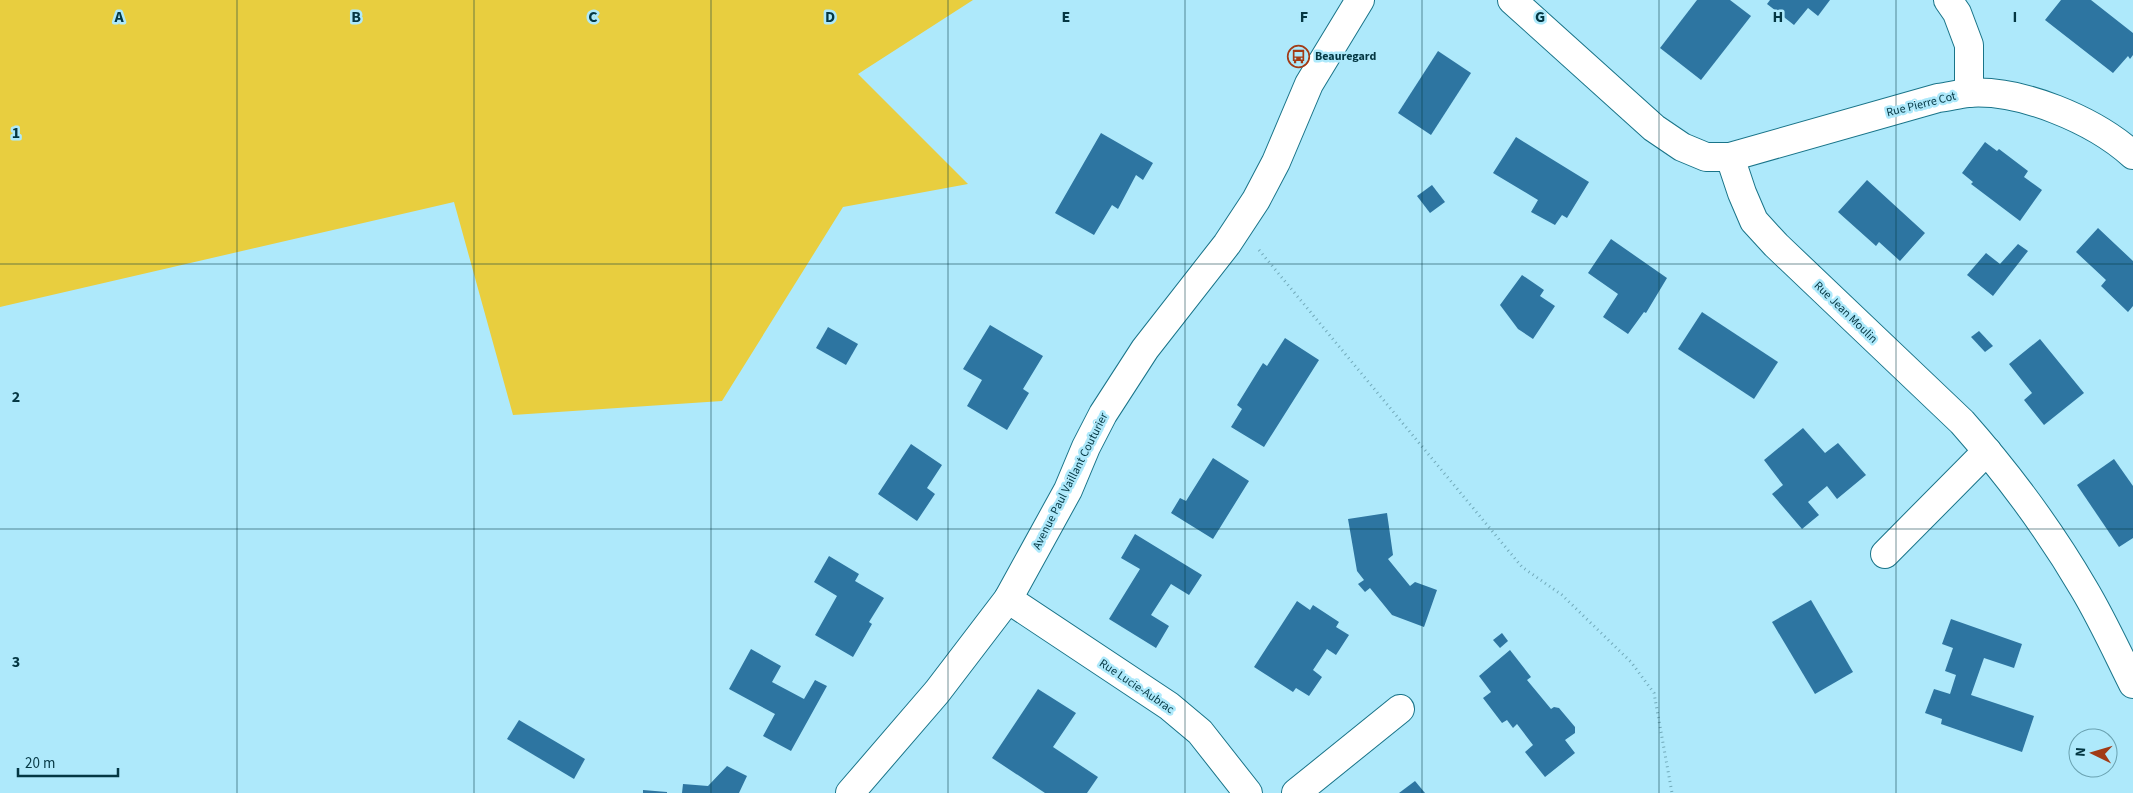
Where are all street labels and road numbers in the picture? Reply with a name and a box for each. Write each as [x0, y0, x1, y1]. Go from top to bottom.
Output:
street label: Rue Pierre Cot [1885, 88, 1958, 121]
street label: Rue Jean Moulin [1810, 278, 1881, 347]
street label: Avenue Paul Vaillant Couturier [1028, 409, 1113, 553]
street label: Rue Lucie-Aubrac [1096, 655, 1178, 718]

